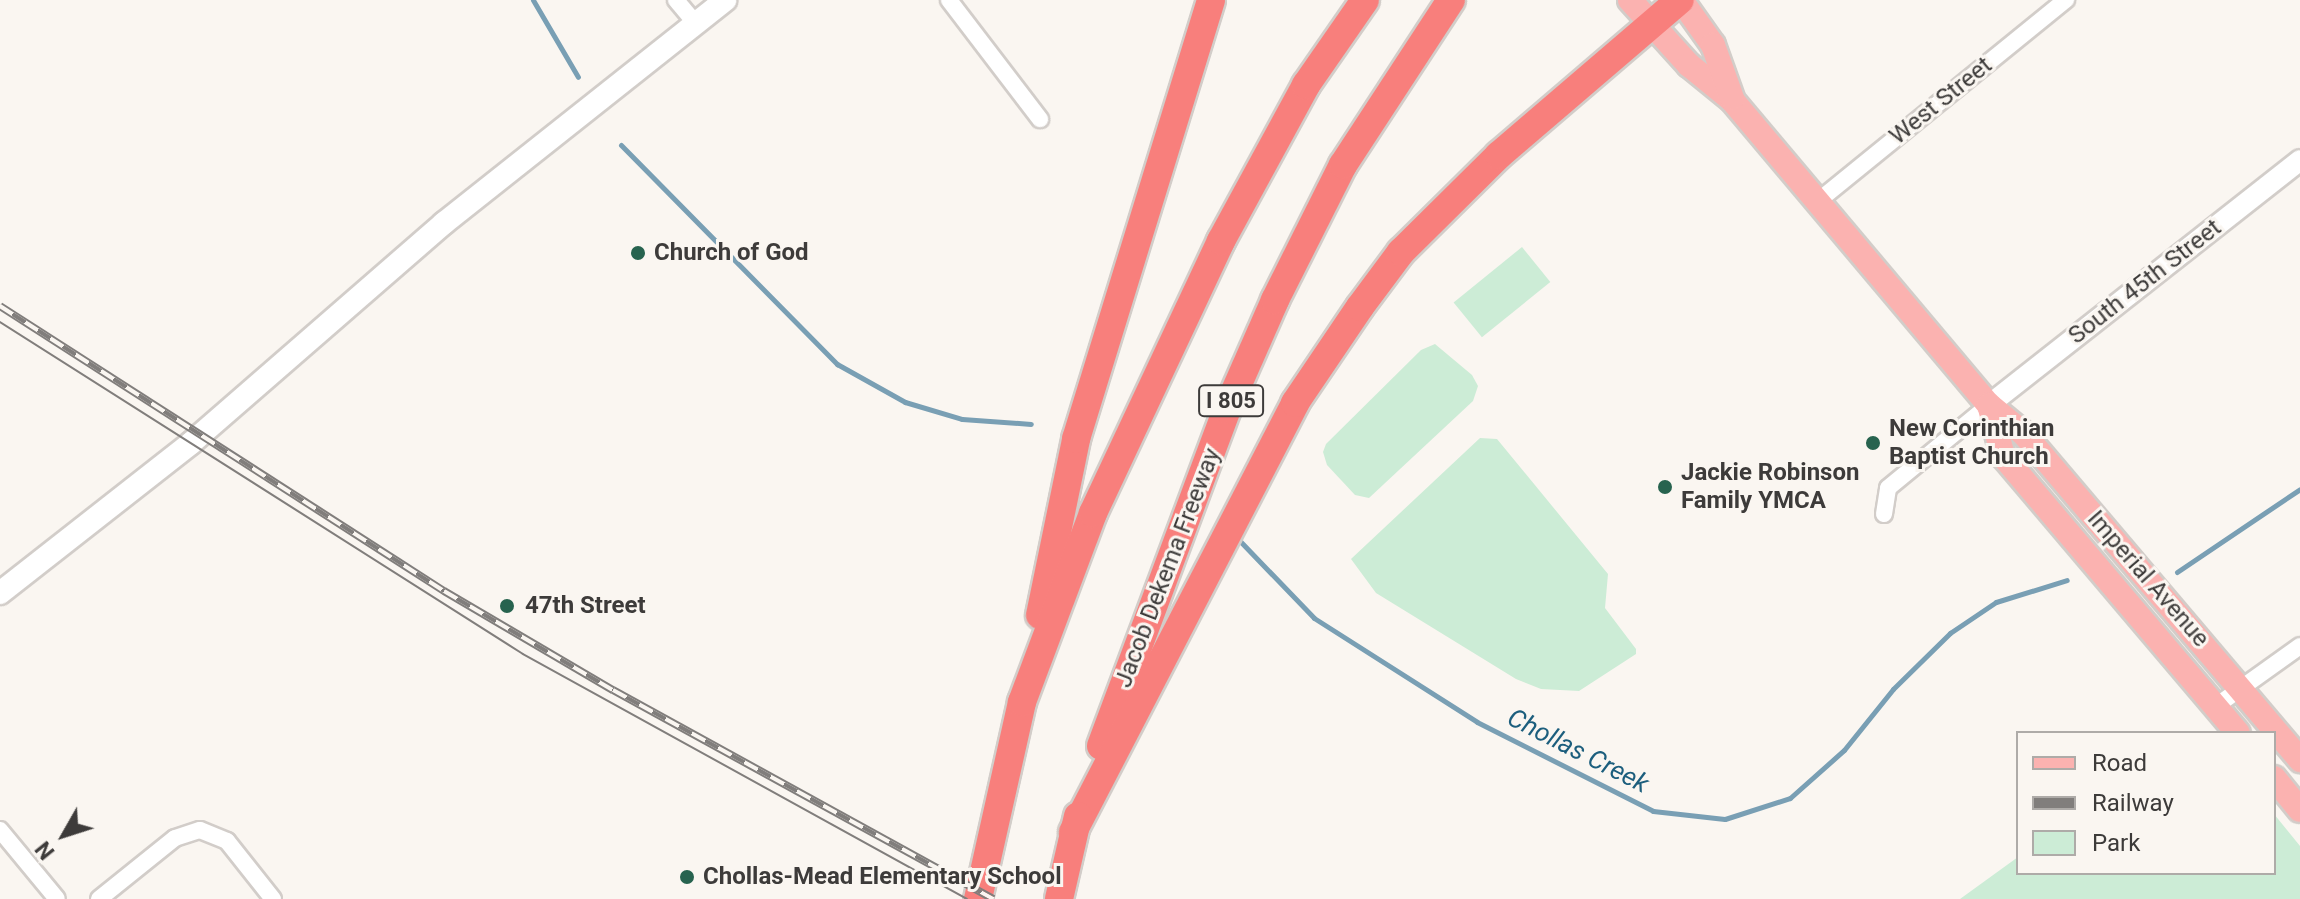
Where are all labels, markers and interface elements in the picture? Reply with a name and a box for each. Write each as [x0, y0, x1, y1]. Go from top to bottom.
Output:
street label: West Street [1884, 51, 1998, 151]
street label: South 45th Street [2063, 214, 2227, 350]
place label: Church of God [654, 239, 809, 267]
marker: Church of God [629, 244, 647, 262]
road number: I 805 [1197, 383, 1265, 419]
place label: New Corinthian Baptist Church [1889, 415, 2055, 471]
marker: New Corinthian Baptist Church [1864, 434, 1882, 452]
street label: Jacob Dekema Freeway [1109, 444, 1227, 692]
place label: Jackie Robinson Family YMCA [1681, 459, 1859, 515]
marker: Jackie Robinson Family YMCA [1656, 478, 1674, 496]
street label: Imperial Avenue [2081, 505, 2215, 653]
place label: 47th Street [525, 592, 646, 620]
marker: 47th Street [496, 595, 518, 617]
water label: Chollas Creek [1502, 702, 1654, 800]
legend [2016, 731, 2276, 875]
text: Road [2092, 749, 2147, 777]
text: Railway [2092, 789, 2174, 817]
north arrow [24, 795, 104, 875]
text: Park [2092, 829, 2140, 857]
text: N [30, 837, 60, 864]
place label: Chollas-Mead Elementary School [703, 863, 1062, 891]
marker: Chollas-Mead Elementary School [678, 868, 696, 886]

